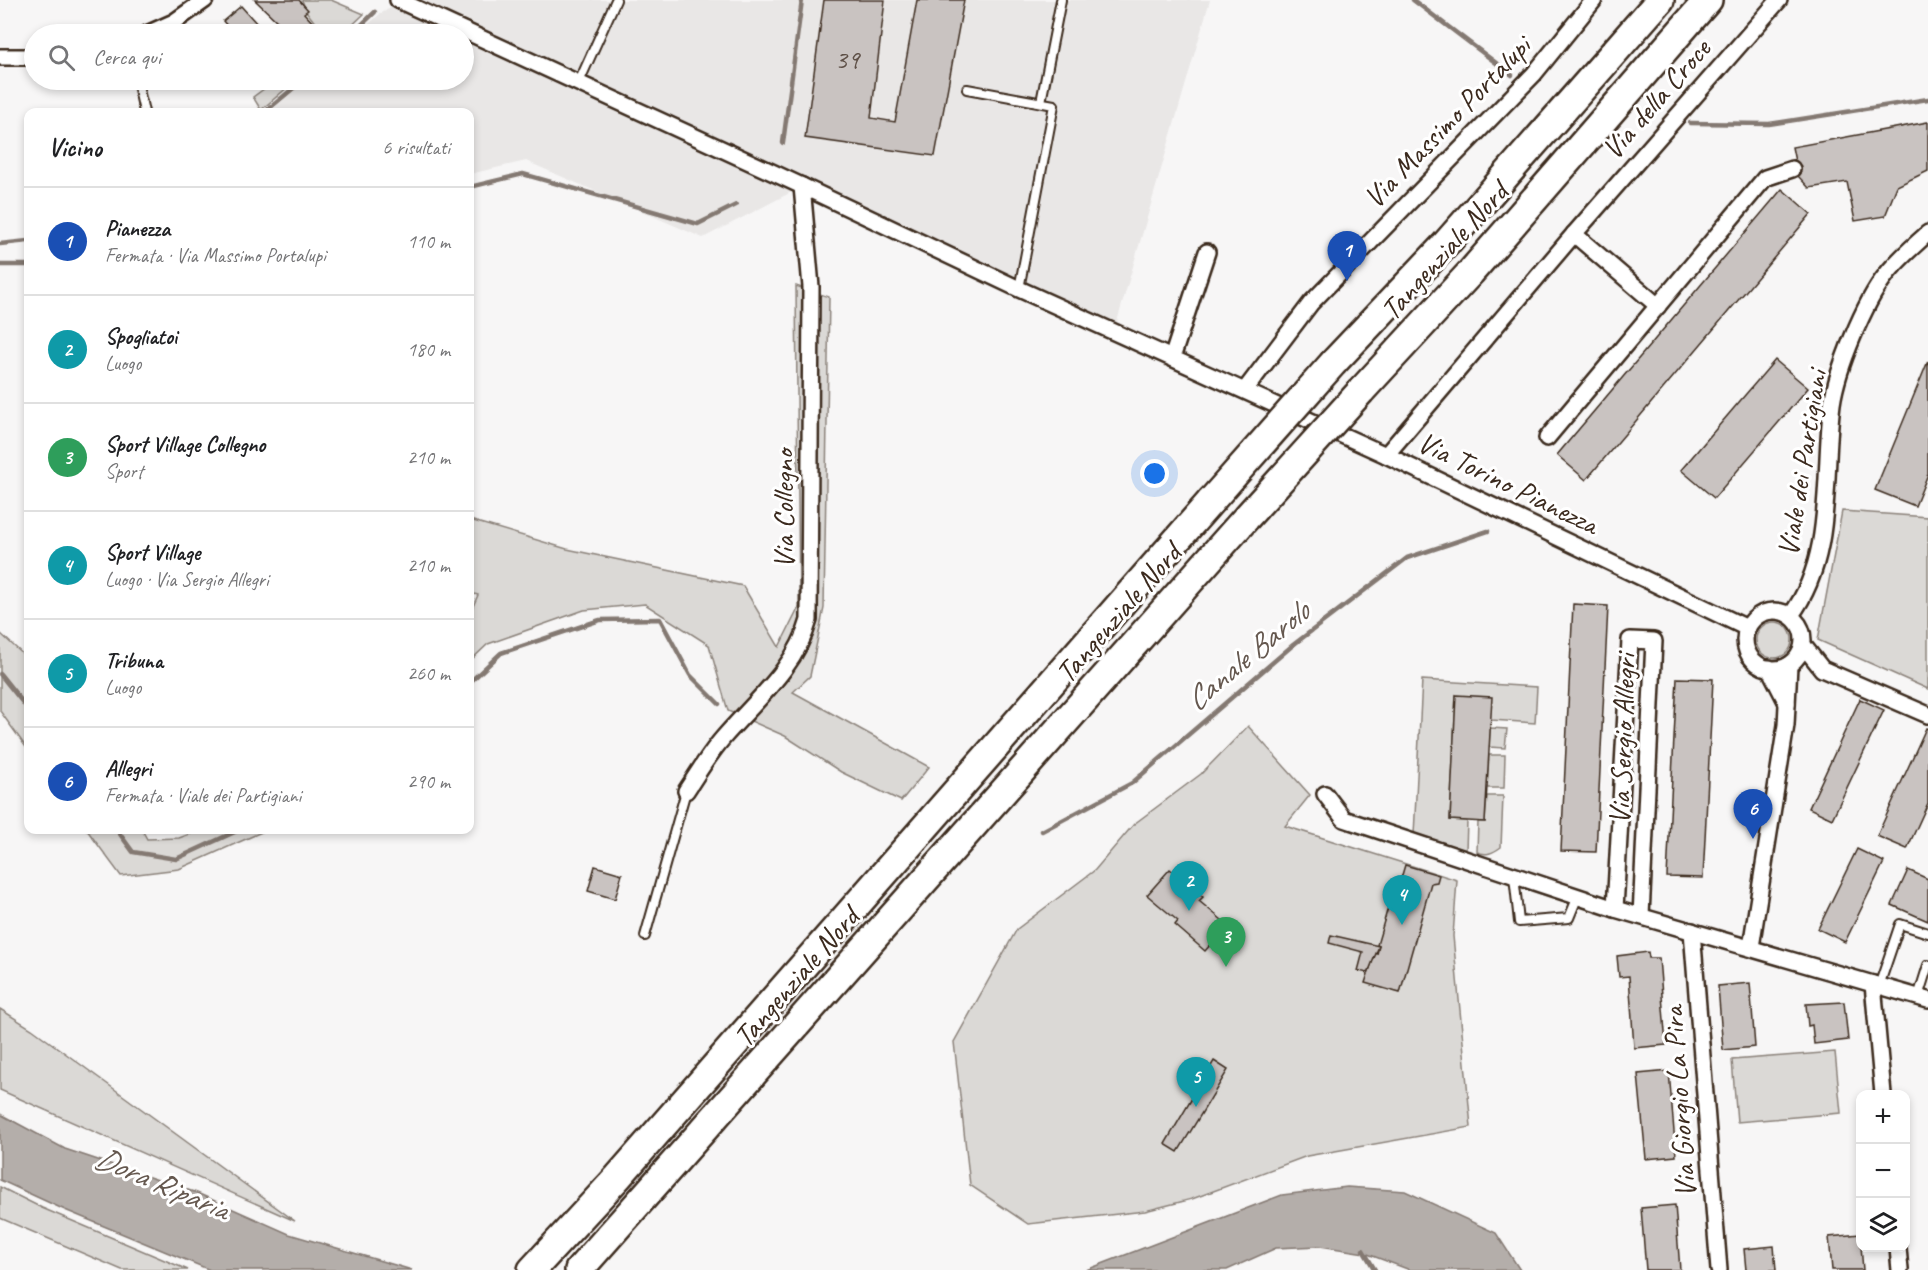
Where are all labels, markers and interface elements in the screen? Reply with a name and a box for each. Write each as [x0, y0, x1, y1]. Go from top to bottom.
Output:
search box [24, 24, 474, 90]
street label: Via Massimo Portalupi [1355, 26, 1541, 216]
street label: Via della Croce [1593, 29, 1720, 167]
icon: search [45, 41, 78, 74]
house number: 39 [835, 42, 861, 76]
text: Cerca qui [93, 43, 161, 71]
text: Vicino [48, 131, 102, 164]
text: 6 risultati [382, 135, 450, 160]
street label: Tangenziale Nord [1372, 171, 1519, 328]
text: Pianezza [105, 215, 170, 243]
text: 1 [63, 229, 72, 254]
text: 110 m [407, 229, 450, 254]
pin: 1 [1328, 232, 1366, 281]
text: Fermata · Via Massimo Portalupi [105, 243, 326, 268]
text: Spogliatoi [105, 323, 177, 351]
text: 2 [63, 337, 72, 362]
text: 180 m [407, 337, 450, 362]
text: Luogo [105, 351, 141, 376]
street label: Viale dei Partigiani [1769, 364, 1836, 559]
street label: Via Torino Pianezza [1411, 423, 1607, 544]
text: Sport Village Collegno [105, 431, 265, 459]
text: 3 [63, 445, 72, 470]
text: 210 m [407, 445, 450, 470]
street label: Via Collegno [764, 446, 802, 569]
text: Sport [105, 459, 143, 484]
your location [1140, 459, 1169, 488]
street label: Tangenziale Nord [1047, 532, 1192, 691]
text: Sport Village [105, 539, 200, 567]
text: 4 [63, 553, 72, 578]
text: 210 m [407, 553, 450, 578]
text: Luogo · Via Sergio Allegri [105, 567, 269, 592]
water label: Canale Barolo [1176, 590, 1320, 720]
text: Tribuna [105, 647, 163, 675]
street label: Via Sergio Allegri [1600, 650, 1644, 825]
text: 5 [63, 661, 72, 686]
text: 260 m [407, 661, 450, 686]
text: Luogo [105, 675, 141, 700]
text: Allegri [105, 755, 152, 783]
text: 6 [63, 769, 72, 794]
text: 290 m [407, 769, 450, 794]
text: Fermata · Viale dei Partigiani [105, 783, 301, 808]
pin: 6 [1734, 790, 1772, 839]
pin: 2 [1170, 862, 1208, 911]
pin: 4 [1382, 876, 1422, 925]
street label: Tangenziale Nord [725, 896, 870, 1055]
pin: 3 [1206, 918, 1246, 967]
street label: Via Giorgio La Pira [1653, 1002, 1705, 1199]
pin: 5 [1176, 1058, 1216, 1107]
map controls [1856, 1090, 1910, 1252]
button: + [1856, 1090, 1910, 1144]
water label: Dora Riparia [89, 1137, 238, 1231]
button: − [1856, 1144, 1910, 1198]
button: layers [1856, 1198, 1910, 1252]

